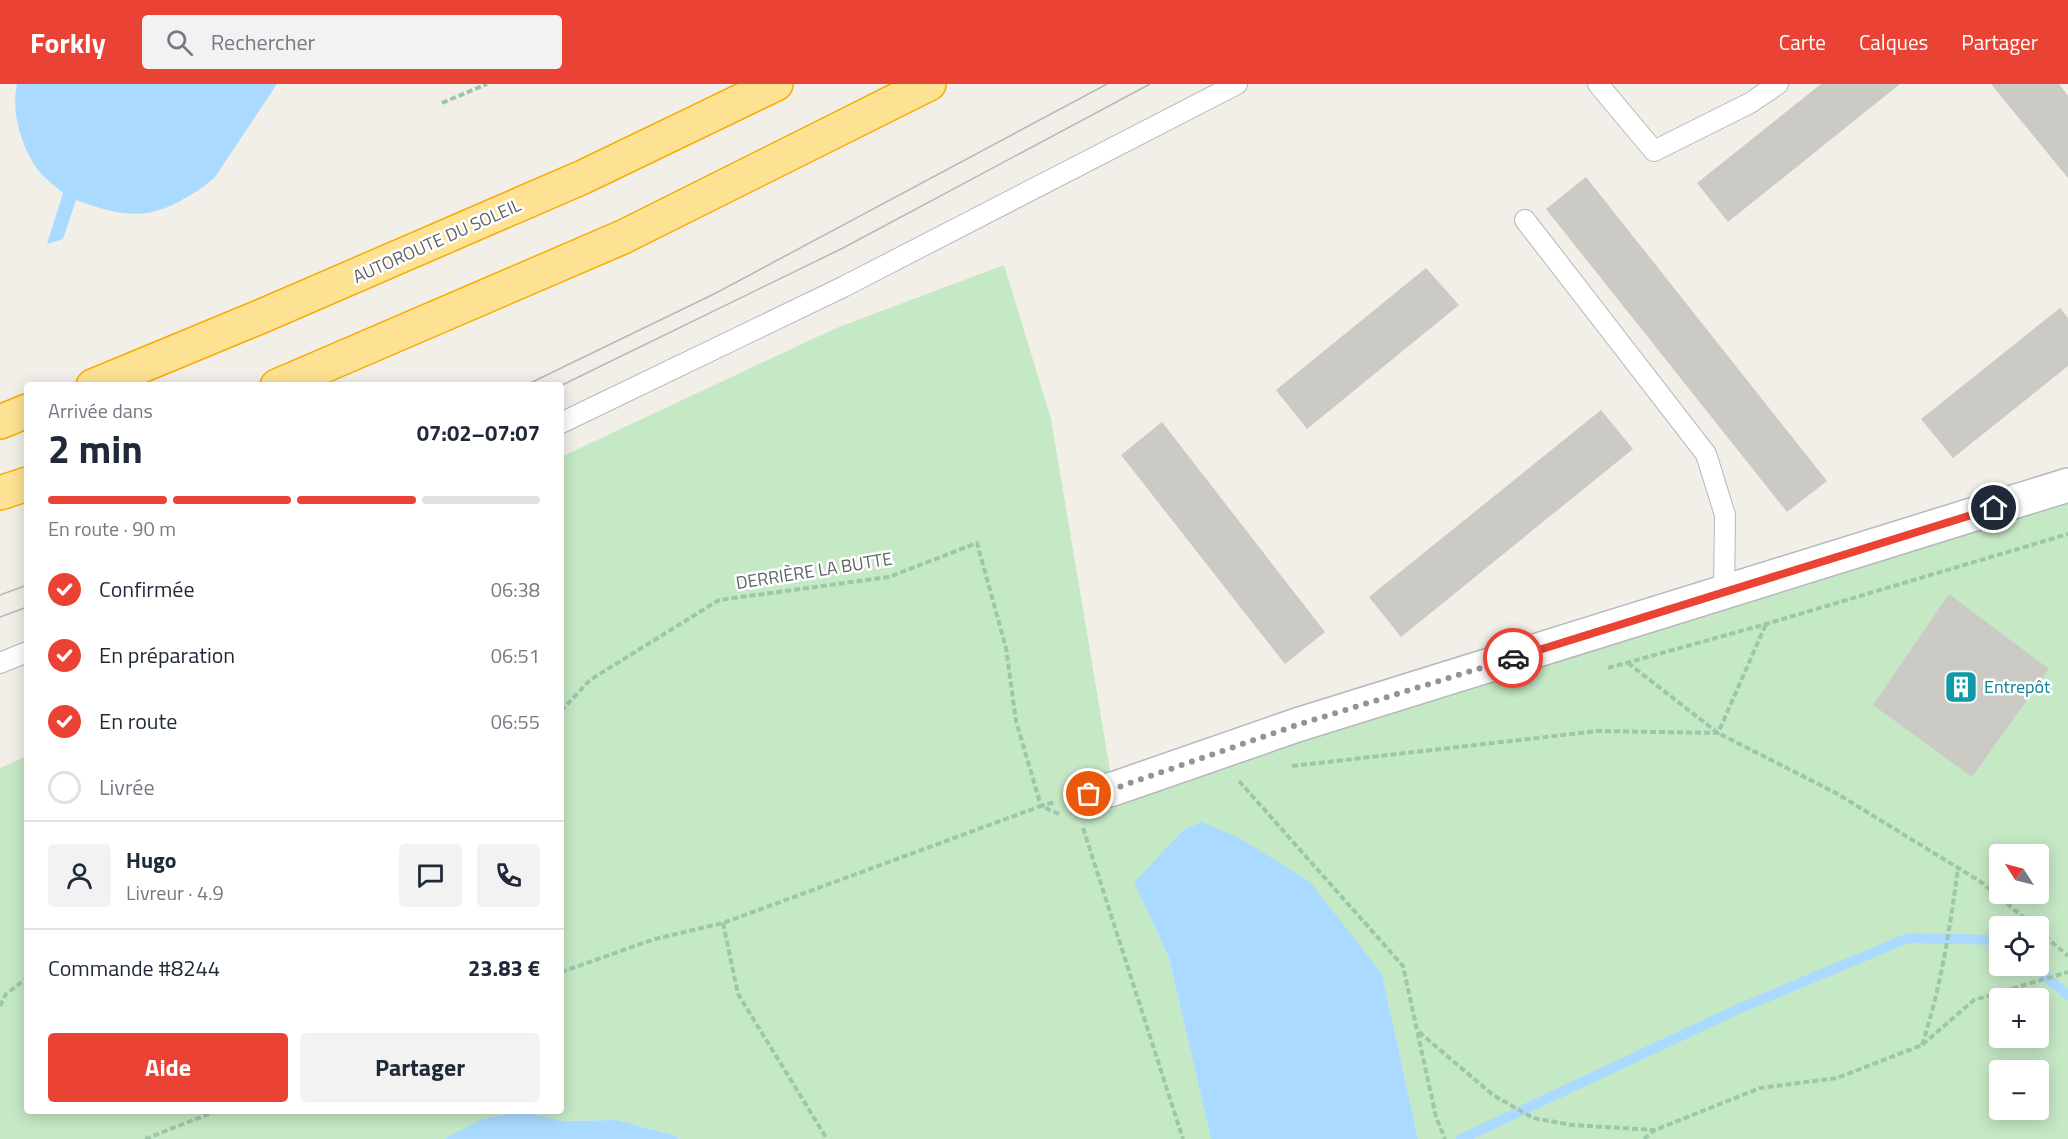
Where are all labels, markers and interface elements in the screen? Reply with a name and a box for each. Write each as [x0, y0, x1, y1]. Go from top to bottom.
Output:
search box [142, 15, 562, 69]
text: Forkly [30, 21, 106, 64]
text: Rechercher [211, 25, 315, 59]
icon: search [163, 26, 196, 59]
text: Carte [1779, 26, 1826, 58]
text: Calques [1859, 26, 1928, 58]
text: Partager [1961, 26, 2038, 58]
street label: AUTOROUTE DU SOLEIL [348, 191, 526, 290]
text: Arrivée dans [48, 395, 153, 426]
text: 07:02–07:07 [417, 416, 540, 450]
text: 2 min [48, 419, 143, 478]
pin [1968, 482, 2019, 533]
icon: home [1977, 491, 2010, 524]
text: En route · 90 m [48, 513, 176, 544]
street label: DERRIÈRE LA BUTTE [734, 545, 894, 596]
text: Confirmée [99, 572, 195, 606]
icon: check [48, 573, 81, 606]
text: 06:38 [491, 574, 540, 605]
courier [1483, 628, 1543, 688]
text: En préparation [99, 638, 235, 672]
icon: check [48, 639, 81, 672]
text: 06:51 [491, 640, 540, 671]
icon: car [1497, 642, 1530, 675]
building icon: Entrepôt [1943, 669, 1979, 705]
place label: Entrepôt [1984, 673, 2051, 700]
text: En route [99, 704, 177, 738]
icon: check [48, 705, 81, 738]
text: 06:55 [491, 706, 540, 737]
pin [1063, 768, 1114, 819]
text: Livrée [99, 770, 155, 804]
icon: bag [1072, 777, 1105, 810]
text: Hugo [126, 843, 177, 877]
button: person [48, 844, 111, 907]
button: chat [399, 844, 462, 907]
button: phone [477, 844, 540, 907]
north arrow [1989, 844, 2049, 904]
map controls [1989, 844, 2049, 1120]
text: Livreur · 4.9 [126, 877, 224, 908]
button: locate [1989, 916, 2049, 976]
text: Commande #8244 [48, 951, 220, 985]
text: 23.83 € [468, 951, 540, 985]
button: + [1989, 988, 2049, 1048]
button: Aide [48, 1033, 288, 1102]
button: Partager [300, 1033, 540, 1102]
button: − [1989, 1060, 2049, 1120]

